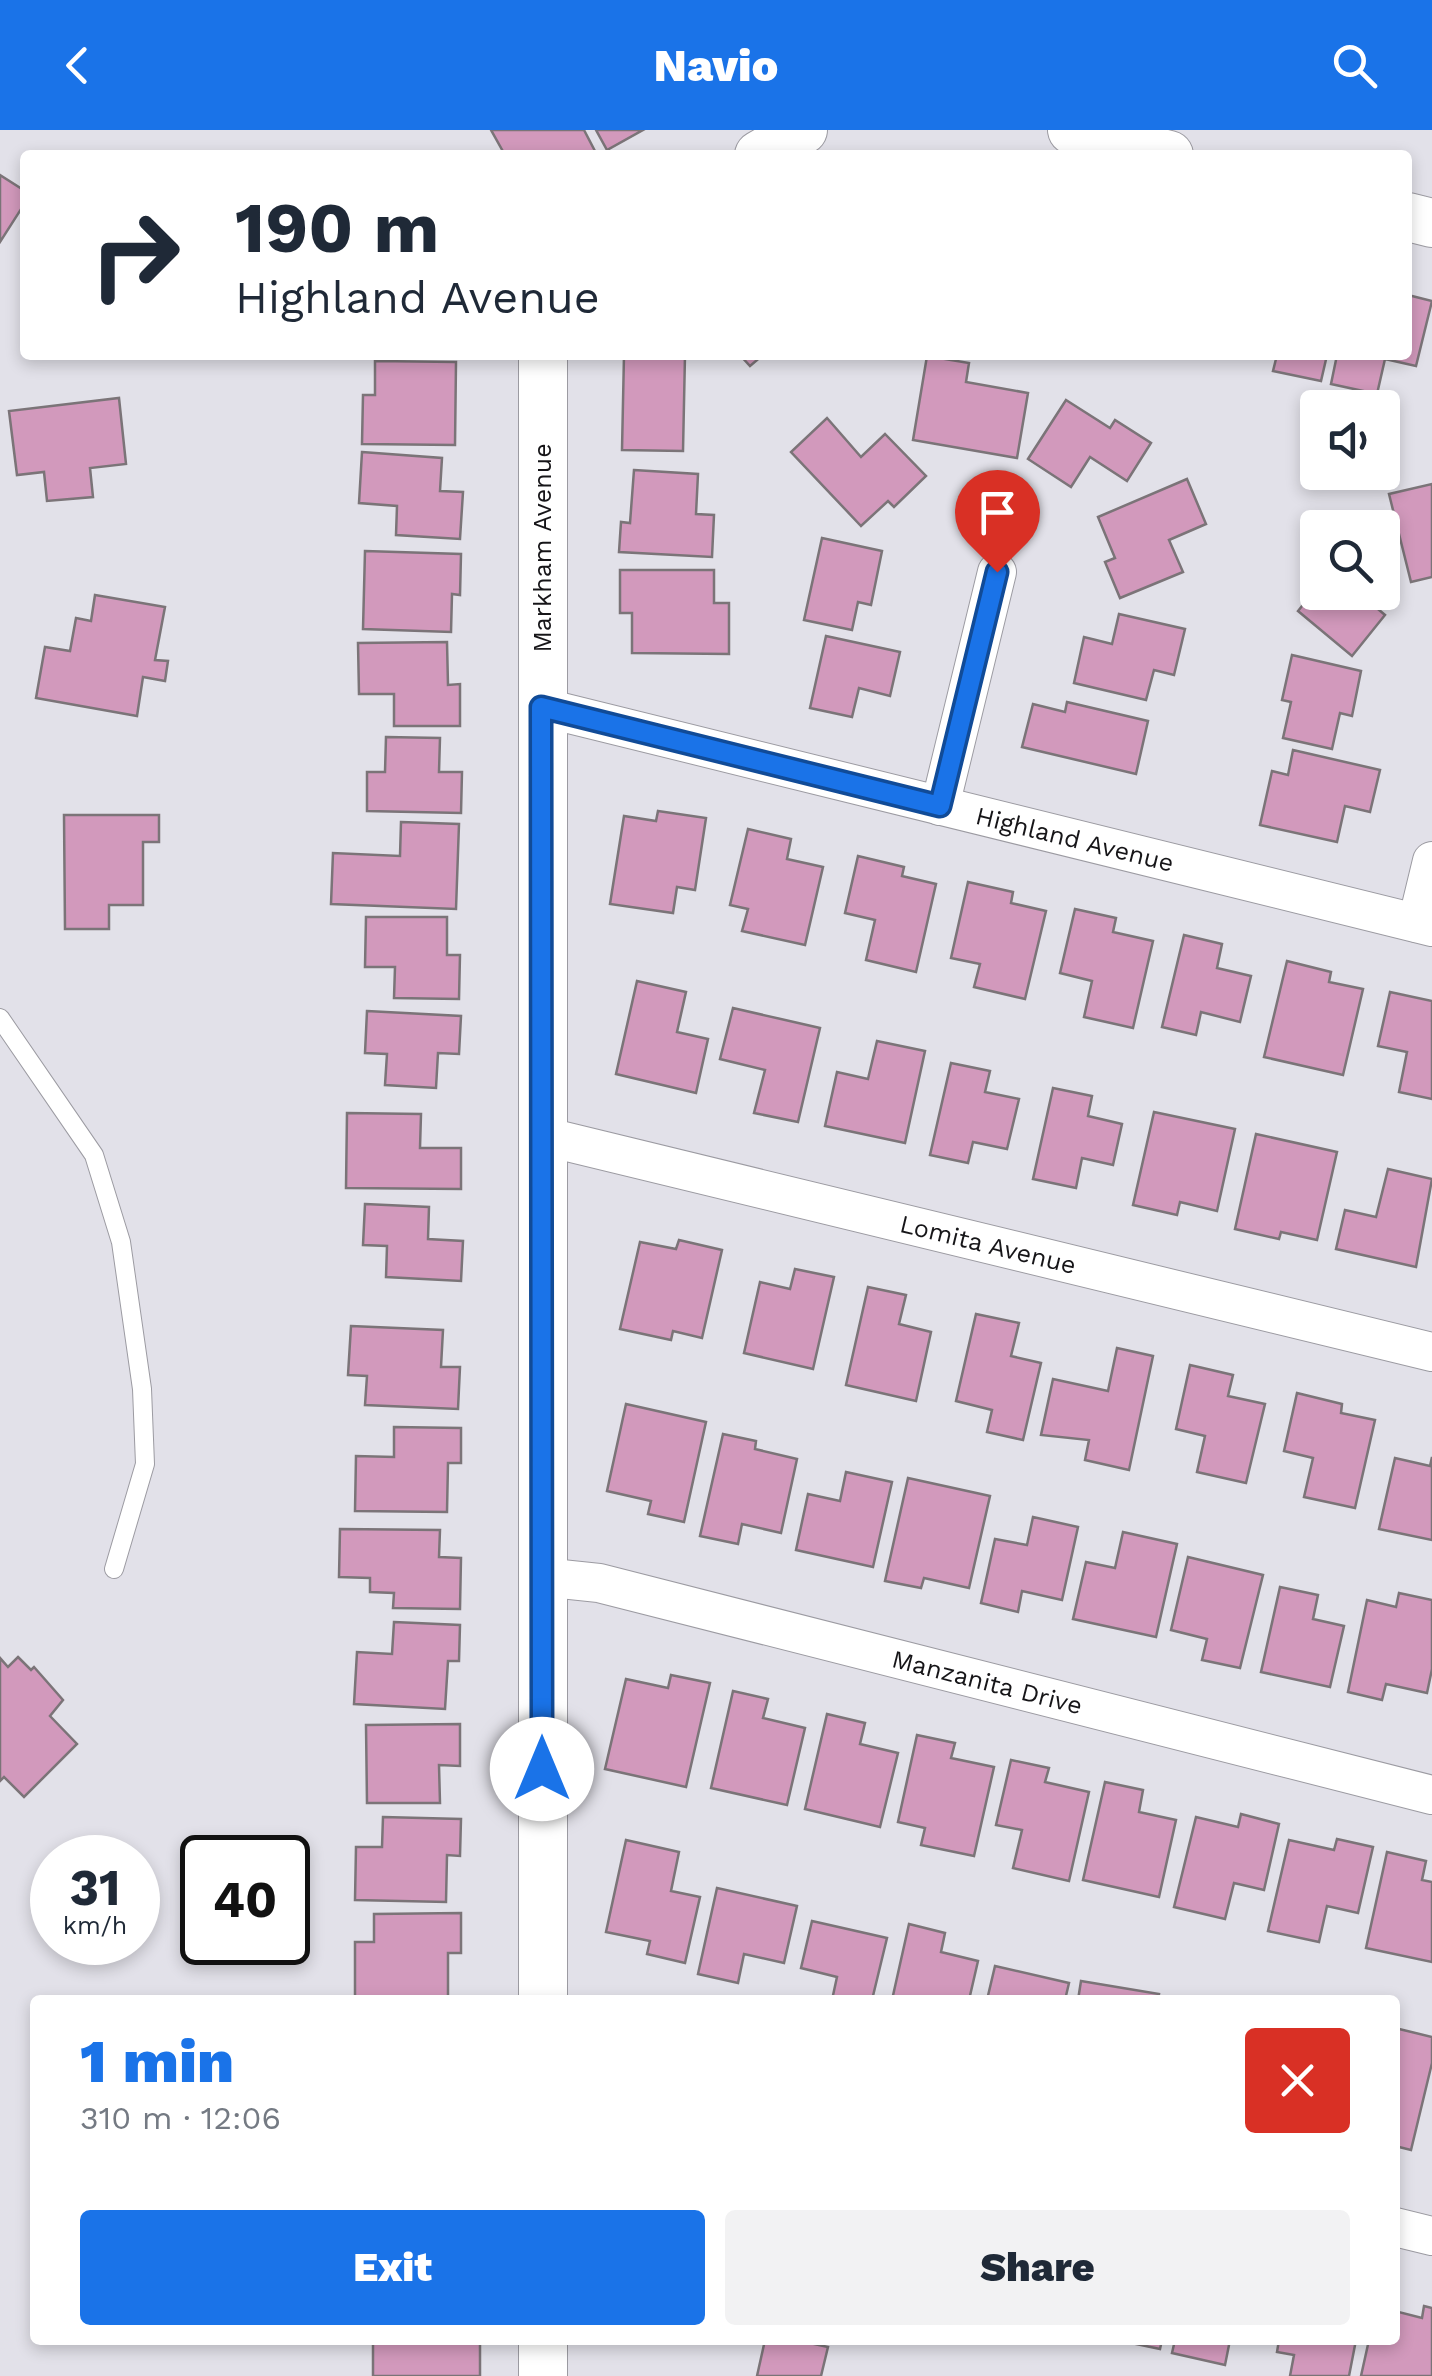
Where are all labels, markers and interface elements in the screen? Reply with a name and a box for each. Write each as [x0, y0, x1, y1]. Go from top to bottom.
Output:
icon: back [50, 38, 105, 93]
icon: search [1327, 38, 1382, 93]
text: Navio [654, 39, 778, 92]
text: 190 m [235, 187, 439, 269]
icon: right [70, 190, 200, 320]
text: Highland Avenue [235, 271, 600, 324]
map controls [1300, 390, 1400, 610]
button: sound [1300, 390, 1400, 490]
street label: Markham Avenue [528, 443, 557, 653]
pin [955, 470, 1040, 573]
icon: arrive [970, 485, 1025, 540]
button: search [1300, 510, 1400, 610]
street label: Highland Avenue [973, 801, 1177, 878]
street label: Lomita Avenue [897, 1209, 1079, 1280]
street label: Manzanita Drive [889, 1644, 1085, 1720]
position arrow [490, 1717, 594, 1821]
speed limit sign: 40 [180, 1835, 310, 1965]
text: 31 [69, 1858, 121, 1917]
text: km/h [63, 1911, 127, 1940]
text: 1 min [80, 2026, 234, 2097]
button: close [1245, 2028, 1350, 2133]
text: 310 m · 12:06 [80, 2099, 281, 2137]
button: Exit [80, 2210, 705, 2325]
button: Share [725, 2210, 1350, 2325]

